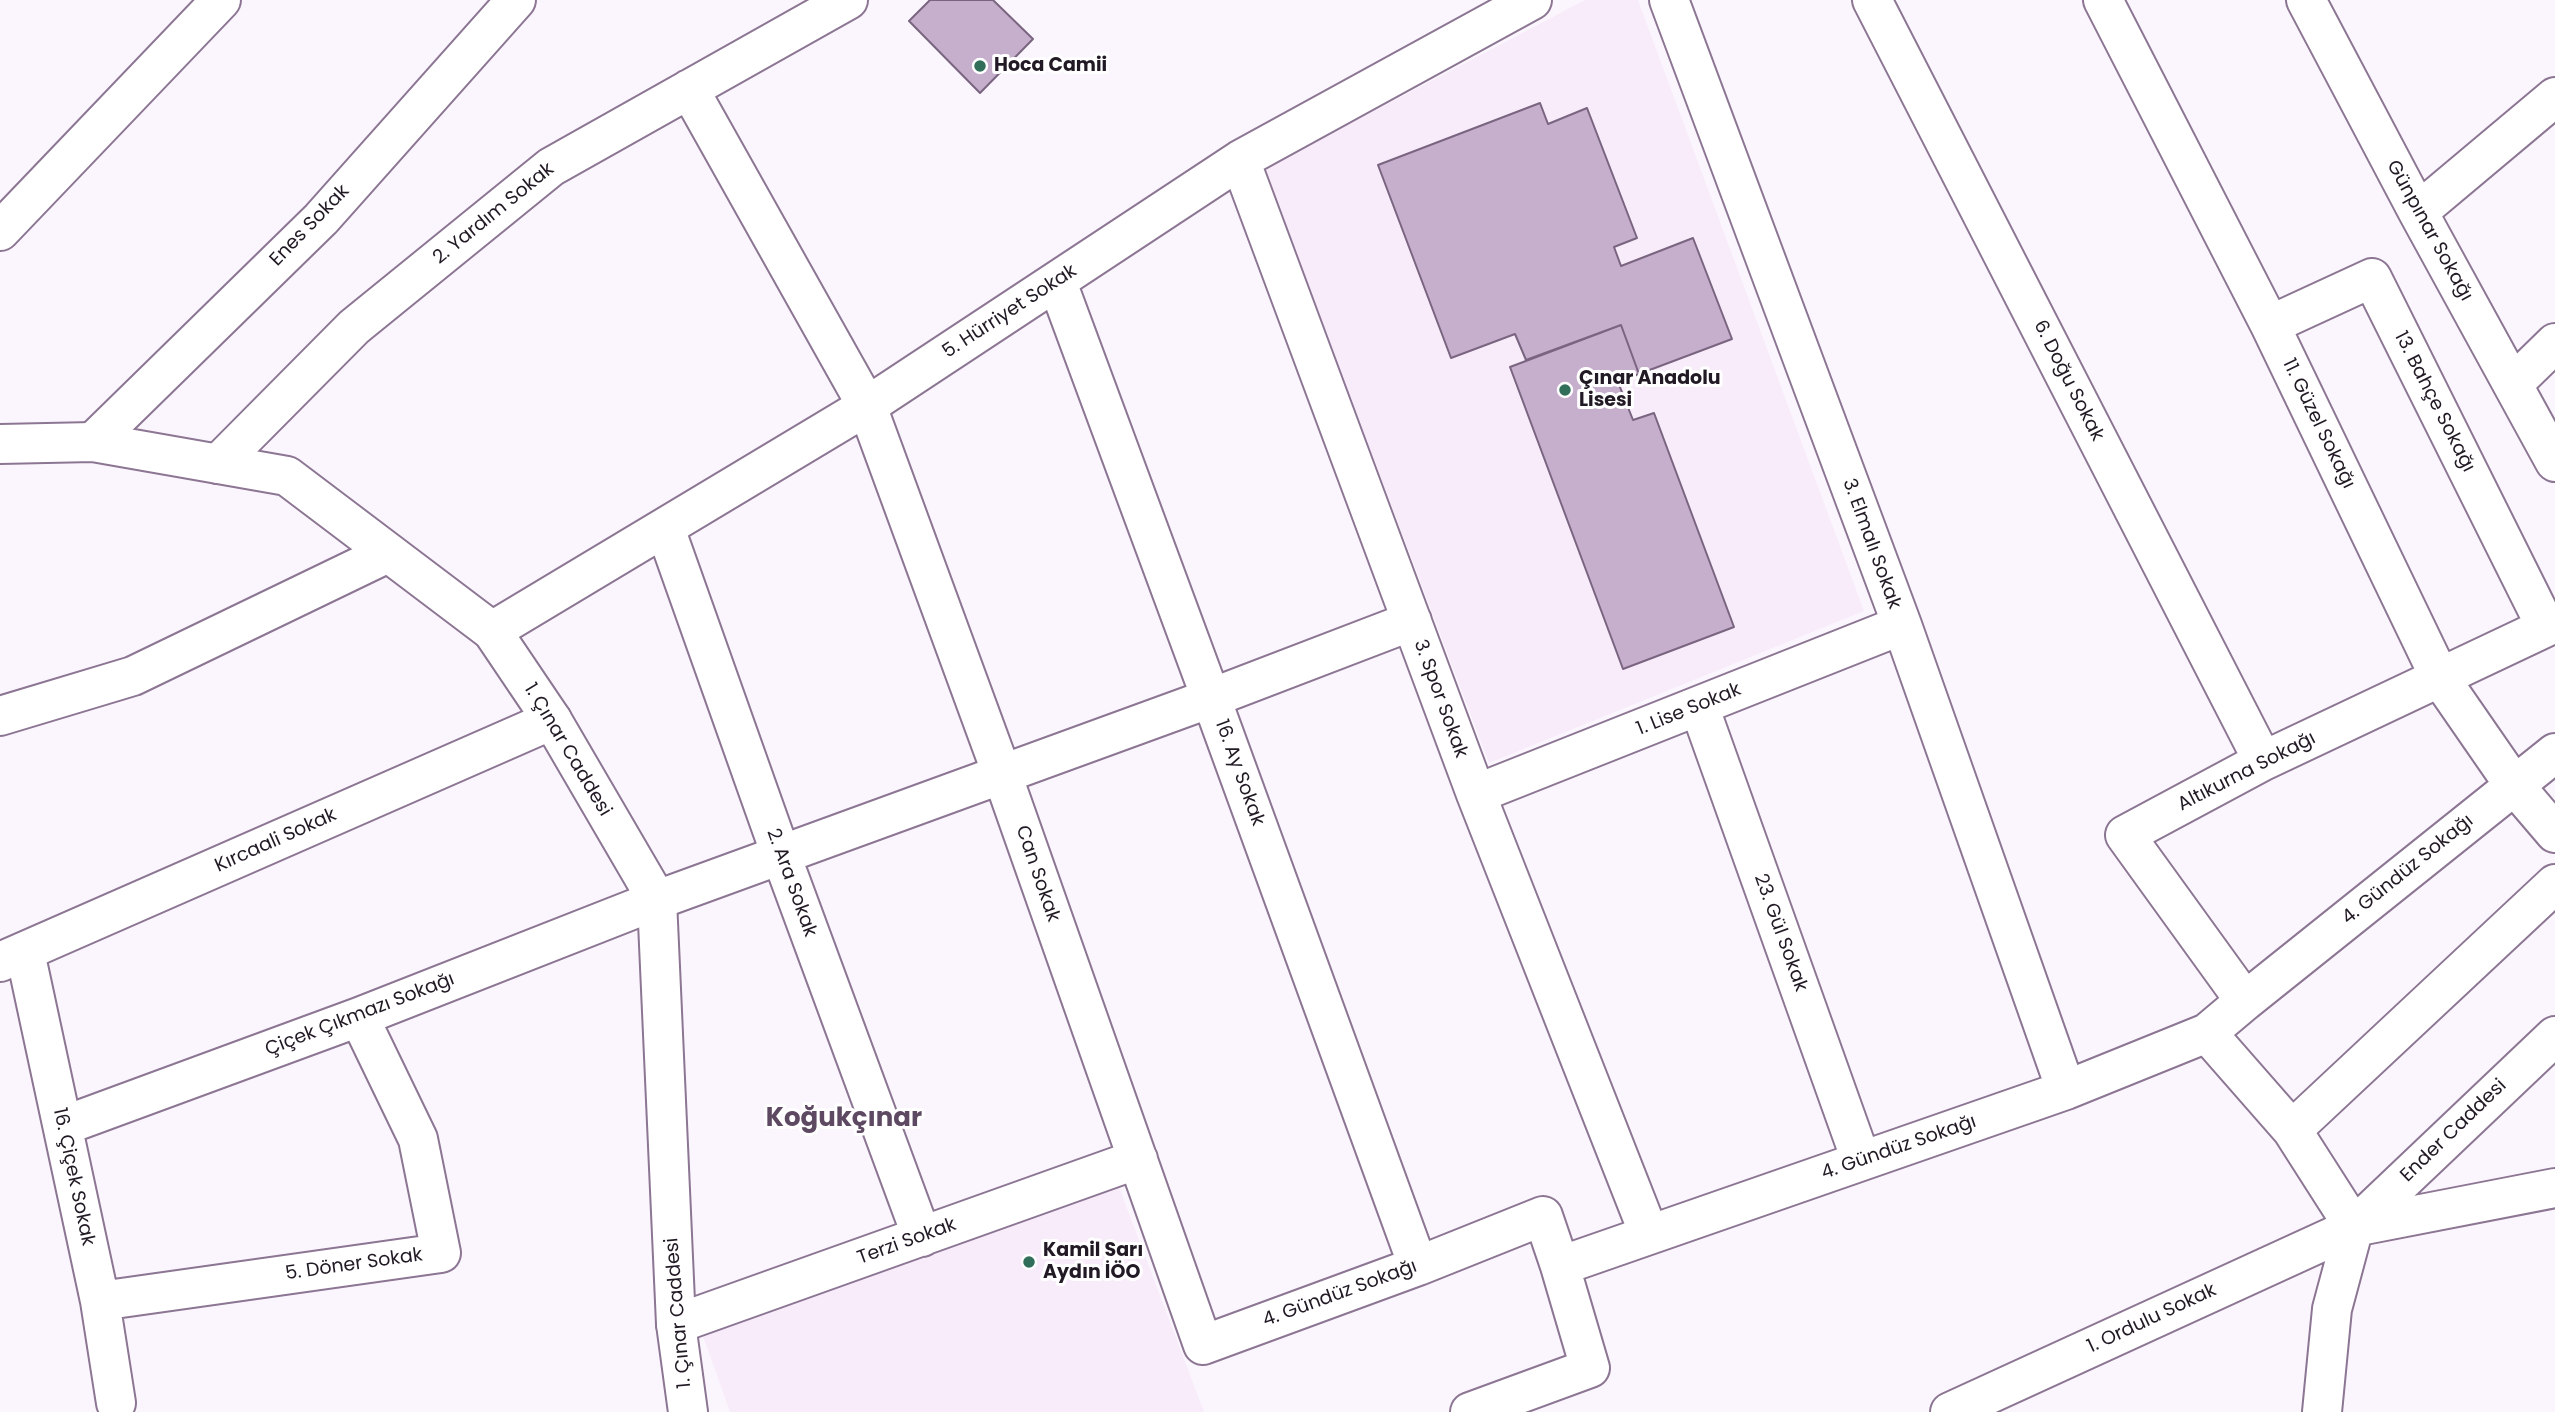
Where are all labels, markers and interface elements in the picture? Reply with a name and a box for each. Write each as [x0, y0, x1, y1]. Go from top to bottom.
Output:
place label: Hoca Camii [994, 55, 1107, 77]
marker: Hoca Camii [972, 58, 988, 74]
street label: Günpınar Sokağı [2381, 157, 2477, 305]
street label: 2. Yardım Sokak [429, 158, 559, 270]
street label: Enes Sokak [266, 181, 354, 271]
street label: 5. Hürriyet Sokak [939, 260, 1081, 364]
street label: 6. Doğu Sokak [2028, 317, 2108, 445]
street label: 13. Bahçe Sokağı [2389, 328, 2479, 476]
street label: 11. Güzel Sokağı [2277, 355, 2359, 493]
place label: Çınar Anadolu Lisesi [1579, 368, 1721, 412]
marker: Çınar Anadolu Lisesi [1557, 382, 1573, 398]
street label: 3. Elmalı Sokak [1837, 476, 1905, 612]
street label: 3. Spor Sokak [1408, 637, 1472, 761]
street label: 1. Çınar Caddesi [518, 679, 616, 821]
street label: 1. Lise Sokak [1633, 679, 1745, 741]
street label: 16. Ay Sokak [1209, 717, 1269, 829]
street label: Altıkurna Sokağı [2174, 727, 2320, 817]
street label: Kırcaali Sokak [212, 804, 340, 878]
street label: 4. Gündüz Sokağı [2338, 810, 2478, 930]
street label: Can Sokak [1010, 823, 1064, 925]
street label: 2. Ara Sokak [761, 826, 821, 940]
street label: 23. Gül Sokak [1748, 871, 1812, 995]
street label: Çiçek Çıkmazı Sokağı [262, 968, 458, 1062]
street label: Ender Caddesi [2396, 1075, 2512, 1187]
district label: Koğukçınar [766, 1103, 922, 1135]
street label: 16. Çiçek Sokak [47, 1106, 99, 1248]
street label: 4. Gündüz Sokağı [1819, 1111, 1979, 1185]
street label: Terzi Sokak [855, 1214, 959, 1270]
street label: 1. Çınar Caddesi [661, 1237, 697, 1389]
place label: Kamil Sarı Aydın İÖO [1043, 1240, 1143, 1284]
street label: 5. Döner Sokak [284, 1244, 424, 1286]
marker: Kamil Sarı Aydın İÖO [1021, 1254, 1037, 1270]
street label: 4. Gündüz Sokağı [1260, 1256, 1420, 1332]
street label: 1. Ordulu Sokak [2084, 1279, 2220, 1359]

